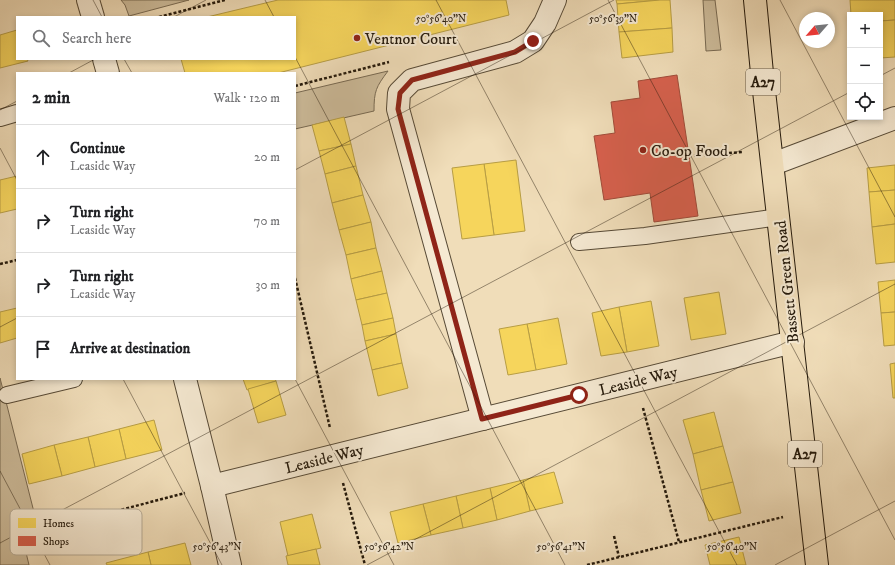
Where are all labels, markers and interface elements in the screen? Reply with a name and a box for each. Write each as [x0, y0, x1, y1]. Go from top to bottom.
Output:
north arrow [799, 12, 835, 48]
map controls [847, 12, 883, 120]
button: + [847, 12, 883, 48]
text: 50°56'40"N [416, 13, 466, 25]
text: 50°56'39"N [589, 13, 637, 25]
search box [16, 16, 296, 60]
icon: search [30, 27, 52, 49]
text: Search here [62, 29, 131, 48]
place label: Ventnor Court [364, 29, 457, 49]
route end [524, 32, 542, 50]
marker: Ventnor Court [352, 33, 362, 43]
button: − [847, 48, 883, 84]
road number: A27 [746, 69, 780, 95]
button: locate [847, 84, 883, 120]
text: 2 min [32, 87, 70, 109]
text: Walk · 120 m [214, 90, 280, 106]
text: Continue [70, 139, 125, 158]
place label: Co-op Food [651, 141, 728, 161]
marker: Co-op Food [638, 145, 648, 155]
icon: ahead [32, 146, 54, 168]
text: 20 m [254, 149, 280, 165]
text: Leaside Way [70, 158, 135, 174]
text: Turn right [70, 203, 133, 222]
icon: right [32, 210, 54, 232]
text: 70 m [254, 213, 280, 229]
street label: Bassett Green Road [771, 220, 803, 344]
text: Leaside Way [70, 222, 135, 238]
text: Turn right [70, 267, 133, 286]
icon: right [32, 274, 54, 296]
text: 30 m [256, 277, 280, 293]
text: Leaside Way [70, 286, 135, 302]
icon: arrive [32, 338, 54, 360]
text: Arrive at destination [70, 339, 190, 358]
street label: Leaside Way [597, 361, 680, 400]
route start [570, 386, 588, 404]
street label: Leaside Way [283, 439, 366, 478]
road number: A27 [788, 441, 822, 467]
legend [10, 509, 142, 555]
text: Homes [43, 517, 74, 531]
text: Shops [43, 535, 69, 549]
text: 50°56'43"N [193, 541, 241, 553]
text: 50°56'42"N [364, 541, 414, 553]
text: 50°56'41"N [537, 541, 585, 553]
text: 50°56'40"N [707, 541, 757, 553]

